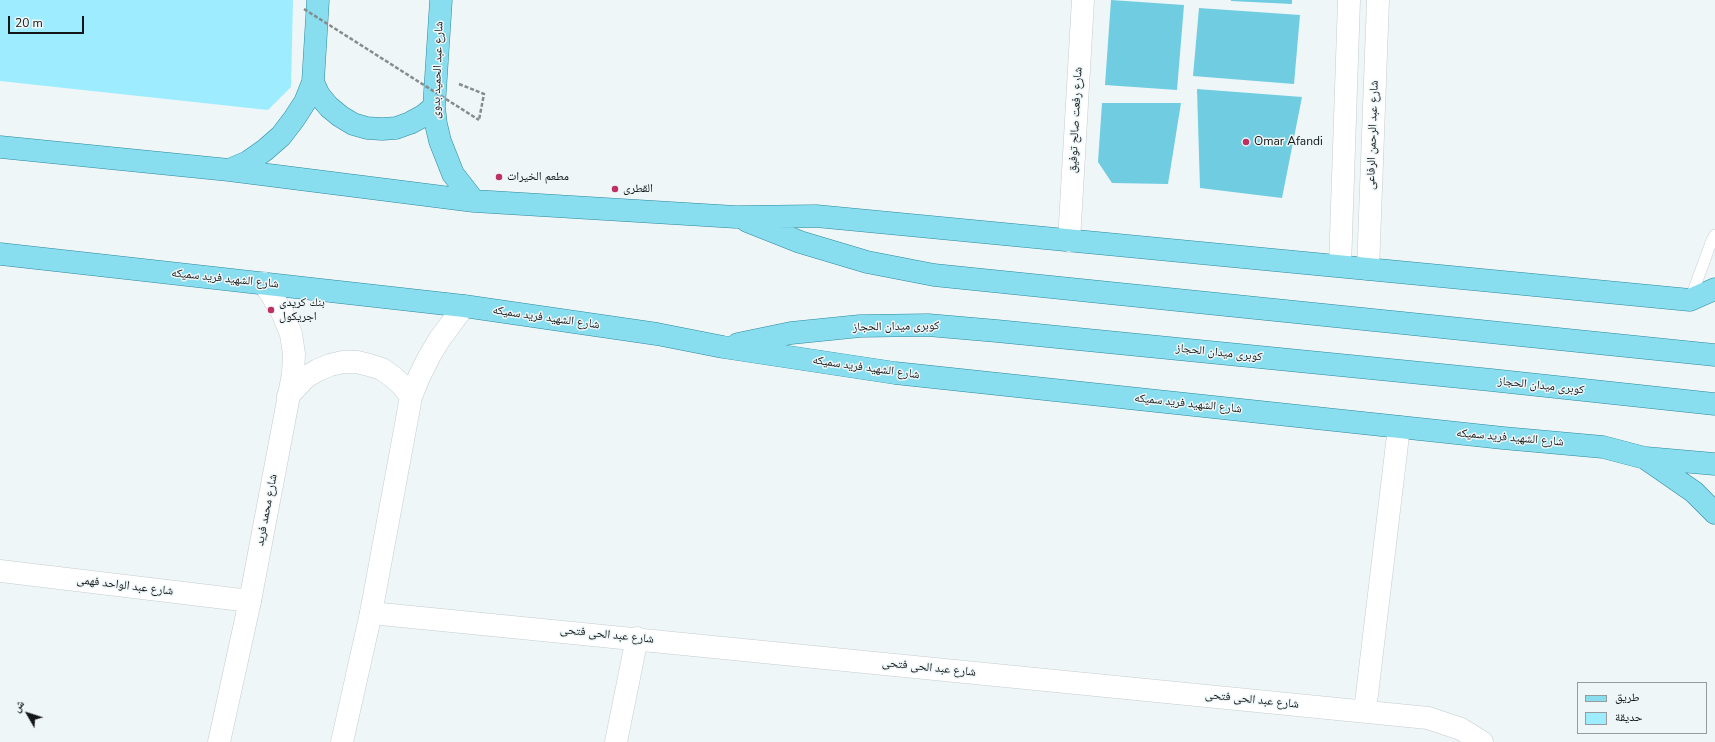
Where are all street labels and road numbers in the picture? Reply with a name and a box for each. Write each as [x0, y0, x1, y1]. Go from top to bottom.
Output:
street label: شارع عبد الحميد بدوى [429, 21, 447, 119]
street label: شارع رفعت صالح توفيق [1066, 67, 1086, 173]
street label: شارع عبد الرحمن الرفاعى [1364, 80, 1382, 190]
street label: شارع الشهيد فريد سميكه [171, 266, 279, 292]
street label: شارع الشهيد فريد سميكه [492, 303, 600, 333]
street label: كوبرى ميدان الحجاز [853, 319, 939, 335]
street label: كوبرى ميدان الحجاز [1175, 341, 1263, 365]
street label: شارع الشهيد فريد سميكه [812, 353, 920, 383]
street label: كوبرى ميدان الحجاز [1497, 374, 1585, 398]
street label: شارع الشهيد فريد سميكه [1134, 391, 1242, 417]
street label: شارع الشهيد فريد سميكه [1456, 426, 1564, 450]
street label: شارع محمد فريد [253, 473, 281, 547]
street label: شارع عبد الواحد فهمى [76, 573, 174, 599]
street label: شارع عبد الحى فتحى [559, 623, 655, 647]
street label: شارع عبد الحى فتحى [881, 656, 977, 680]
street label: شارع عبد الحى فتحى [1204, 688, 1300, 712]

